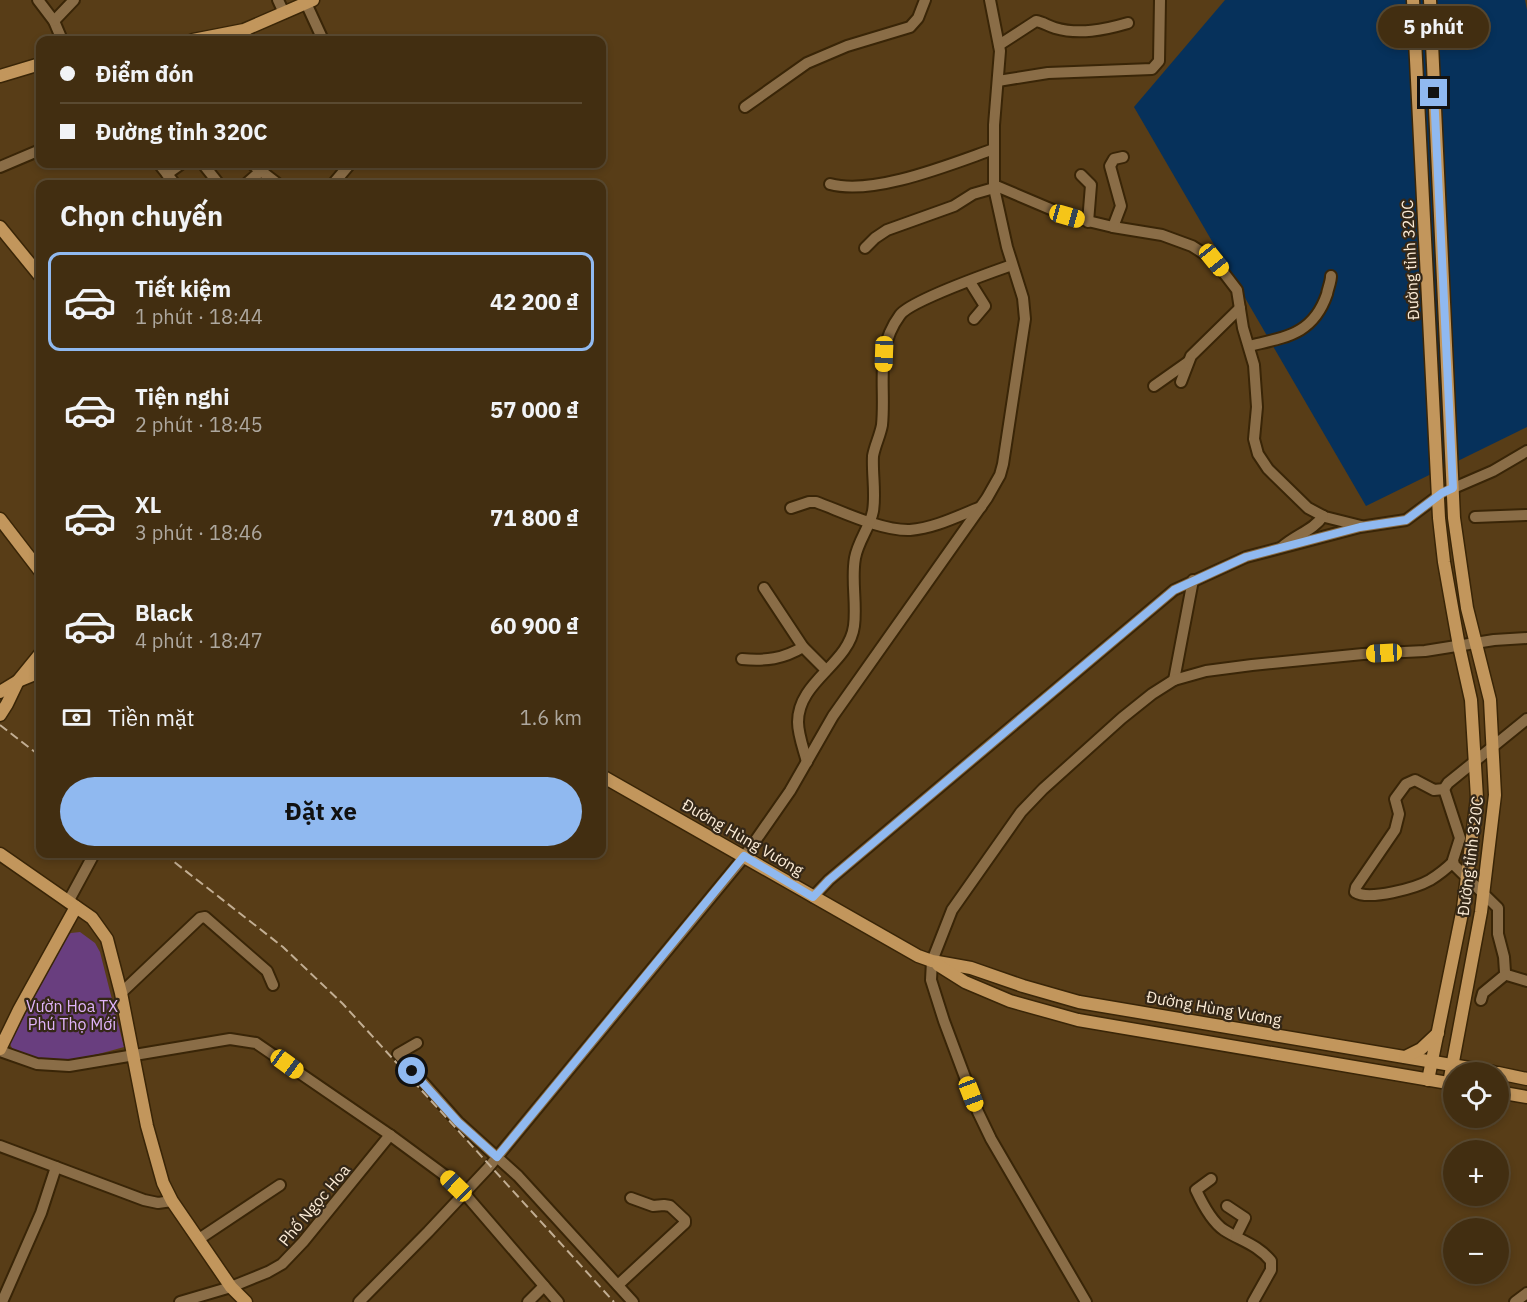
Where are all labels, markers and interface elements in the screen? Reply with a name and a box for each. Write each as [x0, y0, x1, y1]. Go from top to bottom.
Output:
callout: 5 phút [1378, 6, 1490, 48]
text: 5 phút [1403, 13, 1464, 40]
text: Điểm đón [96, 59, 194, 88]
route end [1420, 79, 1447, 106]
text: Đường tỉnh 320C [96, 117, 267, 146]
text: Chọn chuyến [60, 198, 223, 233]
street label: Đường tỉnh 320C [1397, 199, 1423, 321]
car [1047, 202, 1087, 230]
car [1196, 240, 1232, 280]
text: Tiết kiệm [135, 274, 231, 303]
icon: car [63, 275, 117, 329]
text: 42 200 ₫ [490, 287, 579, 316]
text: 1 phút · 18:44 [135, 303, 263, 330]
car [874, 336, 894, 372]
text: Tiện nghi [135, 382, 229, 411]
icon: car [63, 383, 117, 437]
text: 57 000 ₫ [490, 395, 579, 424]
text: 2 phút · 18:45 [135, 411, 263, 438]
text: XL [135, 490, 161, 519]
icon: car [63, 491, 117, 545]
text: 71 800 ₫ [490, 503, 579, 532]
text: 3 phút · 18:46 [135, 519, 263, 546]
text: Black [135, 598, 193, 627]
icon: car [63, 599, 117, 653]
text: 60 900 ₫ [490, 611, 579, 640]
text: 4 phút · 18:47 [135, 627, 263, 654]
car [1366, 643, 1402, 663]
icon: cash [60, 701, 93, 734]
text: Tiền mặt [108, 703, 195, 732]
text: 1.6 km [520, 704, 582, 731]
button: Đặt xe [60, 777, 582, 846]
street label: Đường Hùng Vương [679, 794, 808, 880]
street label: Đường tỉnh 320C [1453, 795, 1487, 917]
street label: Đường Hùng Vương [1145, 986, 1284, 1030]
park label: Vườn Hoa TX Phú Thọ Mới [26, 996, 118, 1034]
car [267, 1046, 307, 1082]
route start [398, 1057, 425, 1084]
map controls [1443, 1062, 1509, 1284]
button: locate [1443, 1062, 1509, 1128]
car [956, 1074, 986, 1114]
button: + [1443, 1140, 1509, 1206]
street label: Phố Ngọc Hoa [274, 1160, 354, 1250]
car [437, 1167, 475, 1205]
button: − [1443, 1218, 1509, 1284]

